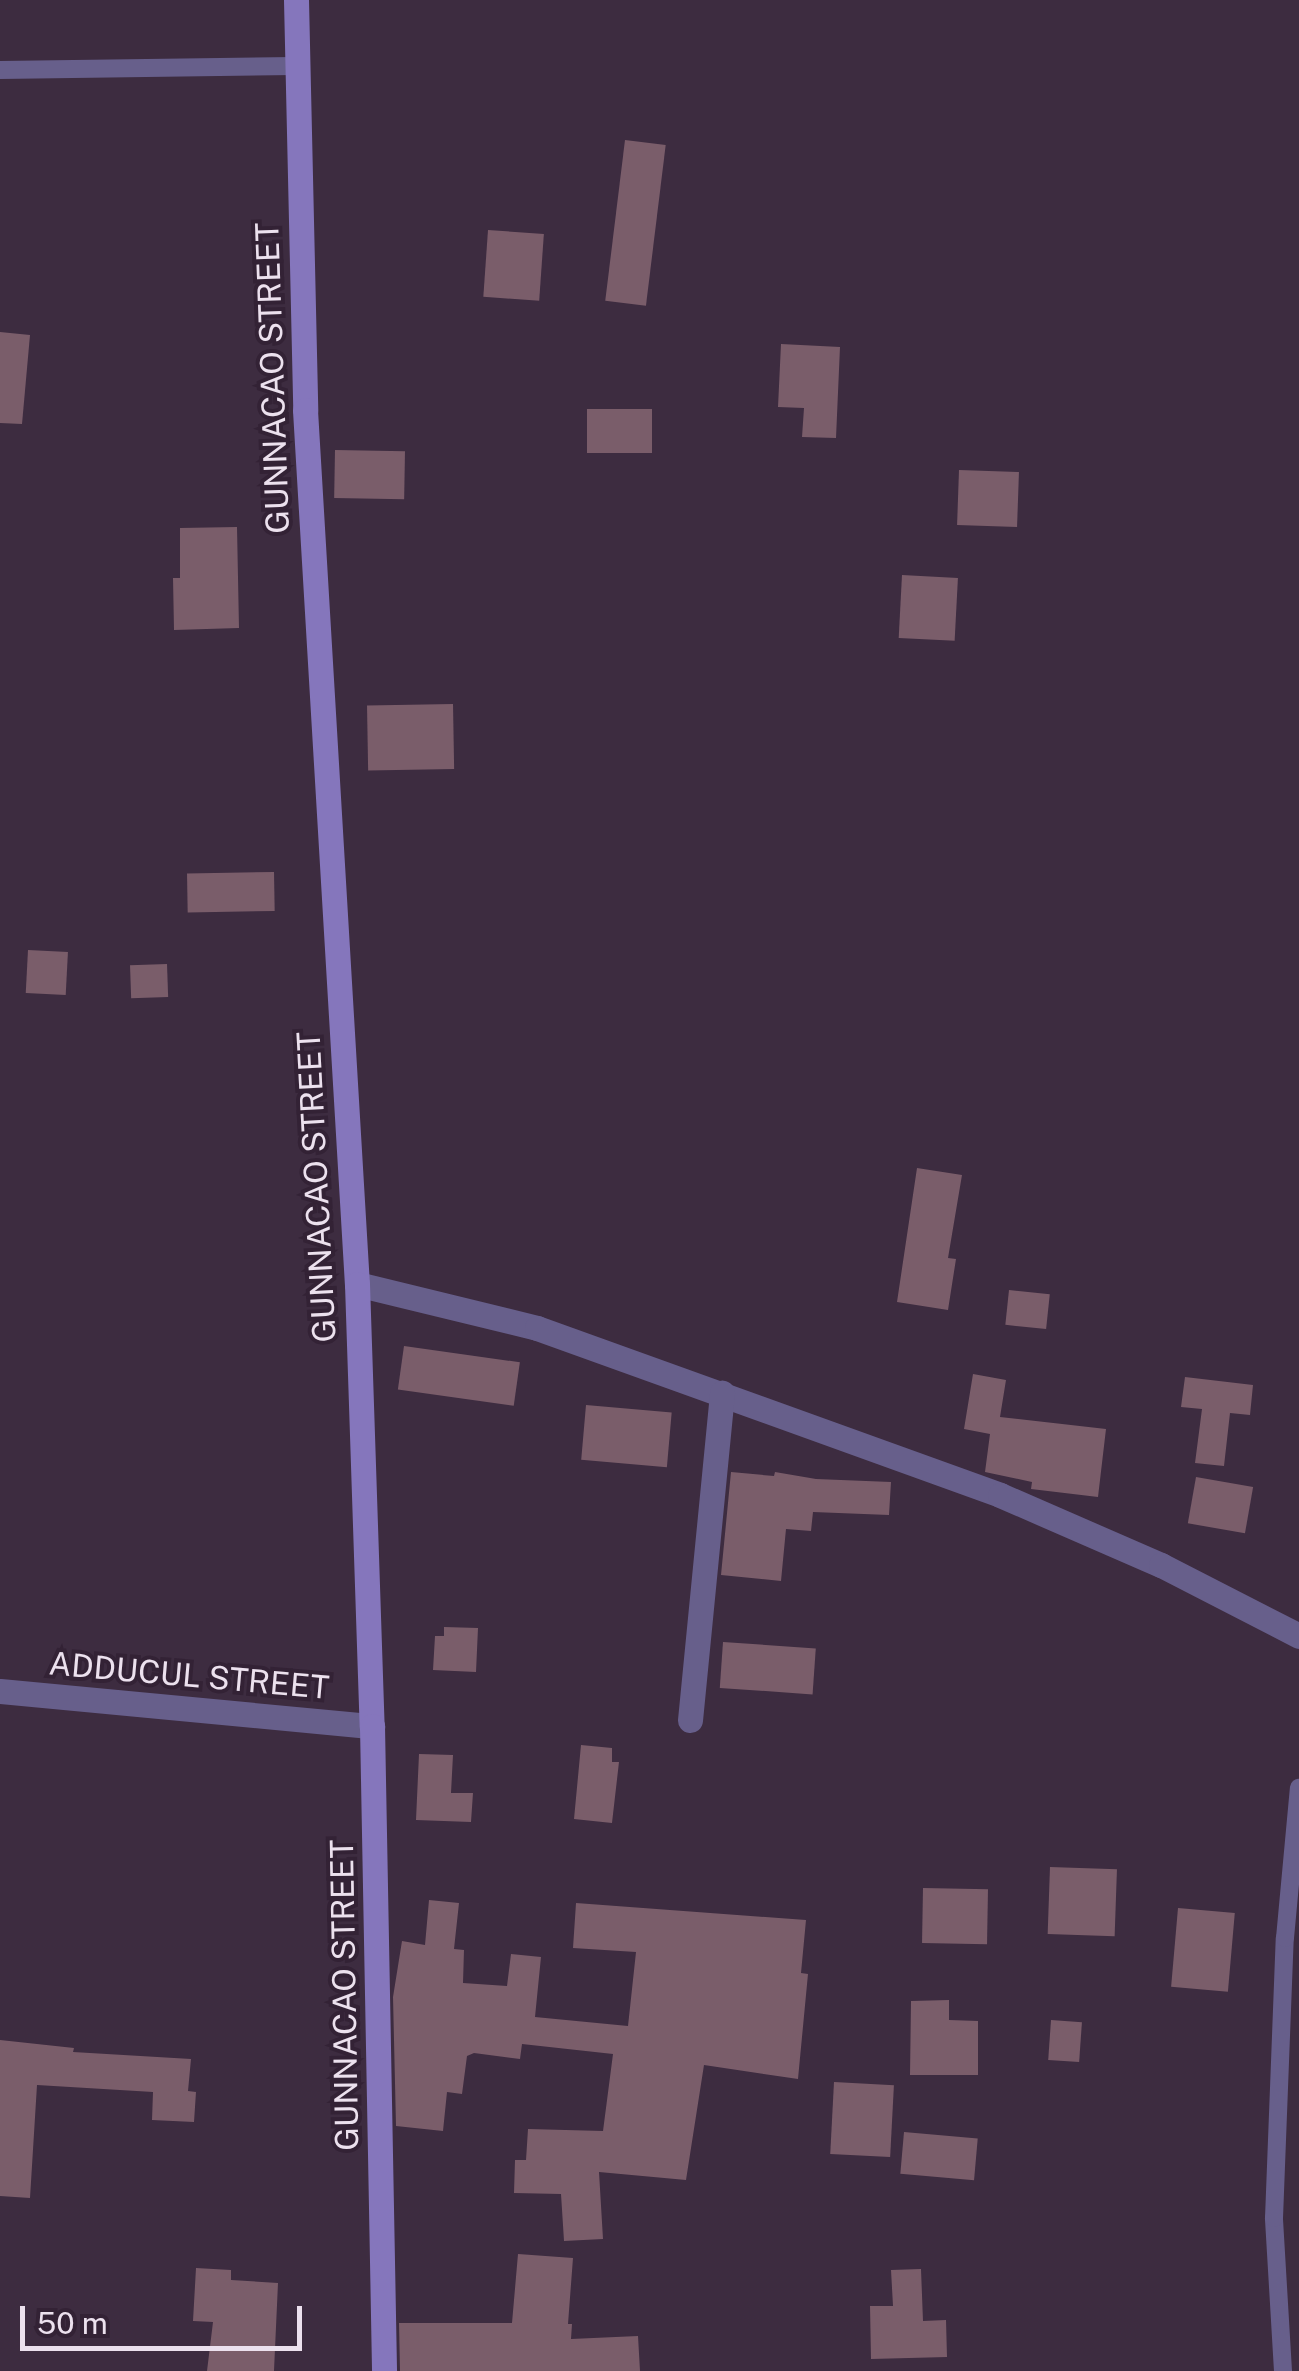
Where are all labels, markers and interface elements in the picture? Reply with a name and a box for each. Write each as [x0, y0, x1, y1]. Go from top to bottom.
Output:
street label: GUNNACAO STREET [248, 222, 298, 534]
street label: GUNNACAO STREET [290, 1031, 344, 1343]
street label: ADDUCUL STREET [47, 1645, 331, 1707]
street label: GUNNACAO STREET [323, 1839, 367, 2151]
scale bar [25, 2286, 308, 2348]
text: 50 m [37, 2305, 108, 2341]

